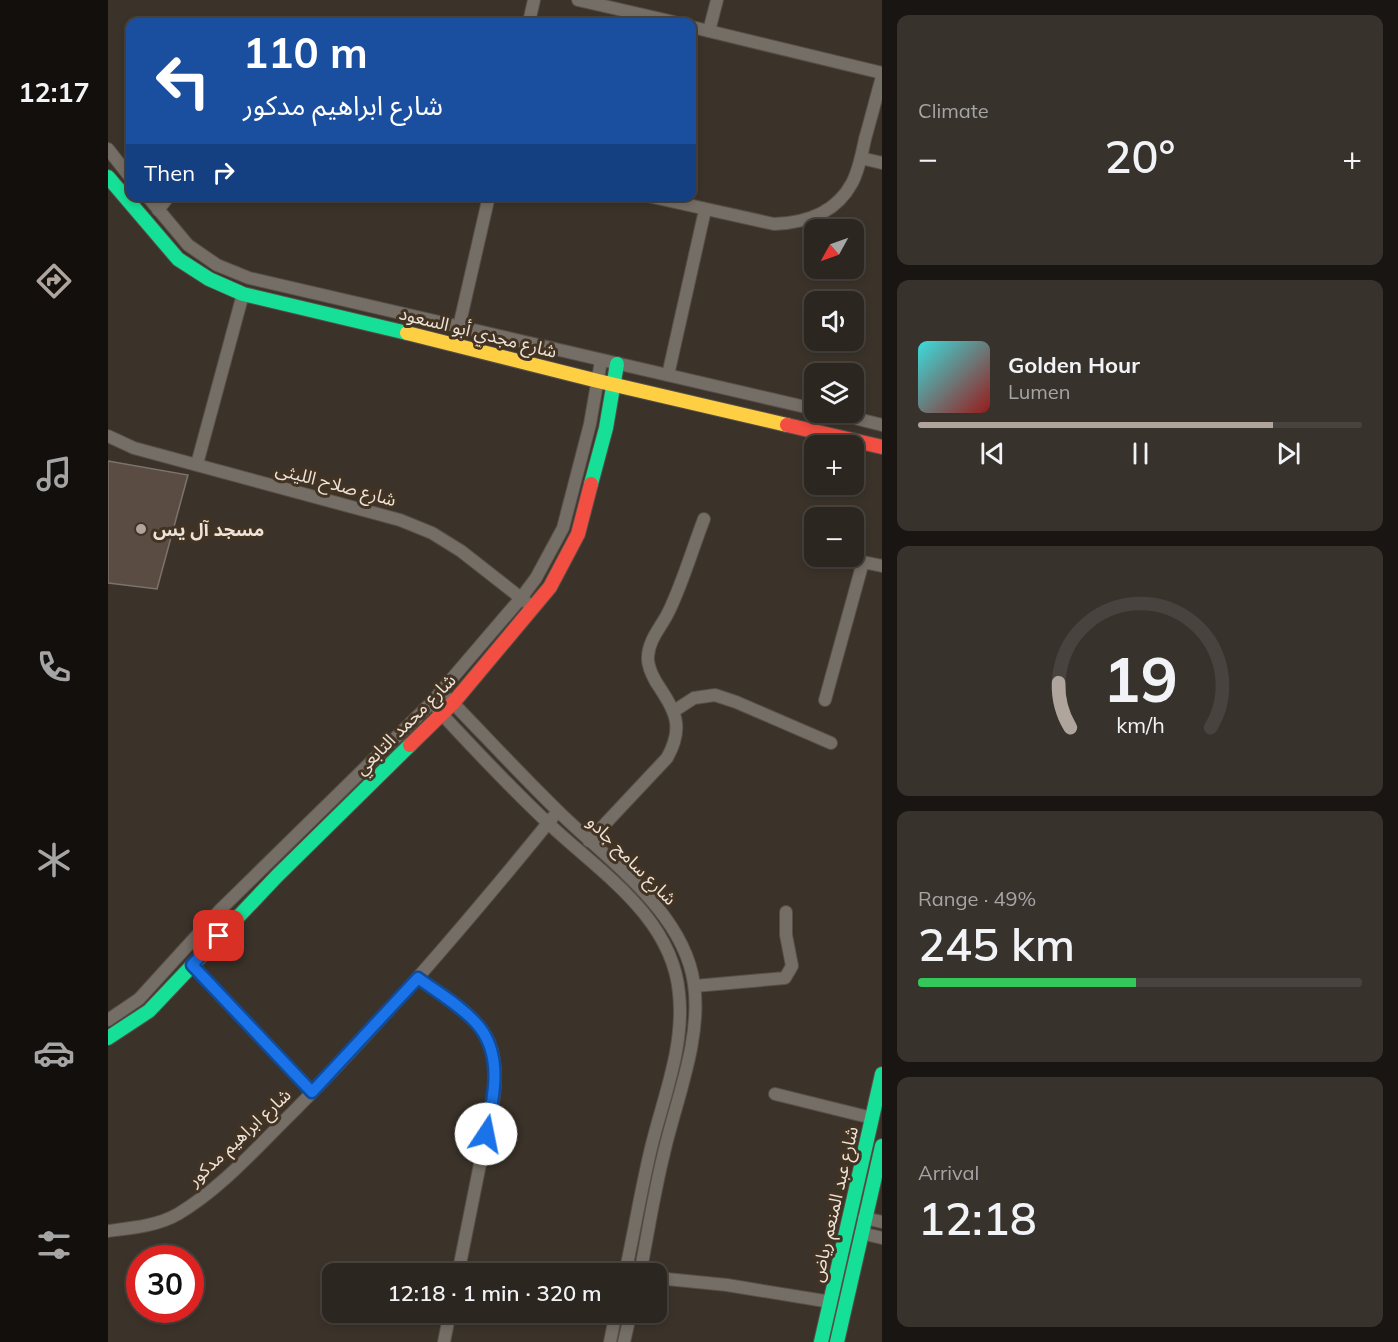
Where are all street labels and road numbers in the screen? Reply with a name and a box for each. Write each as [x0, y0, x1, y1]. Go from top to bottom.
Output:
street label: شارع مجدي أبو السعود [396, 301, 559, 366]
street label: شارع صلاح الليثى [272, 457, 399, 514]
street label: شارع محمد التابعي [350, 669, 463, 782]
street label: شارع سامح جادو [580, 810, 682, 912]
street label: شارع ابراهيم مدكور [182, 1083, 298, 1194]
street label: شارع عبد المنعم رياض [805, 1124, 866, 1285]

